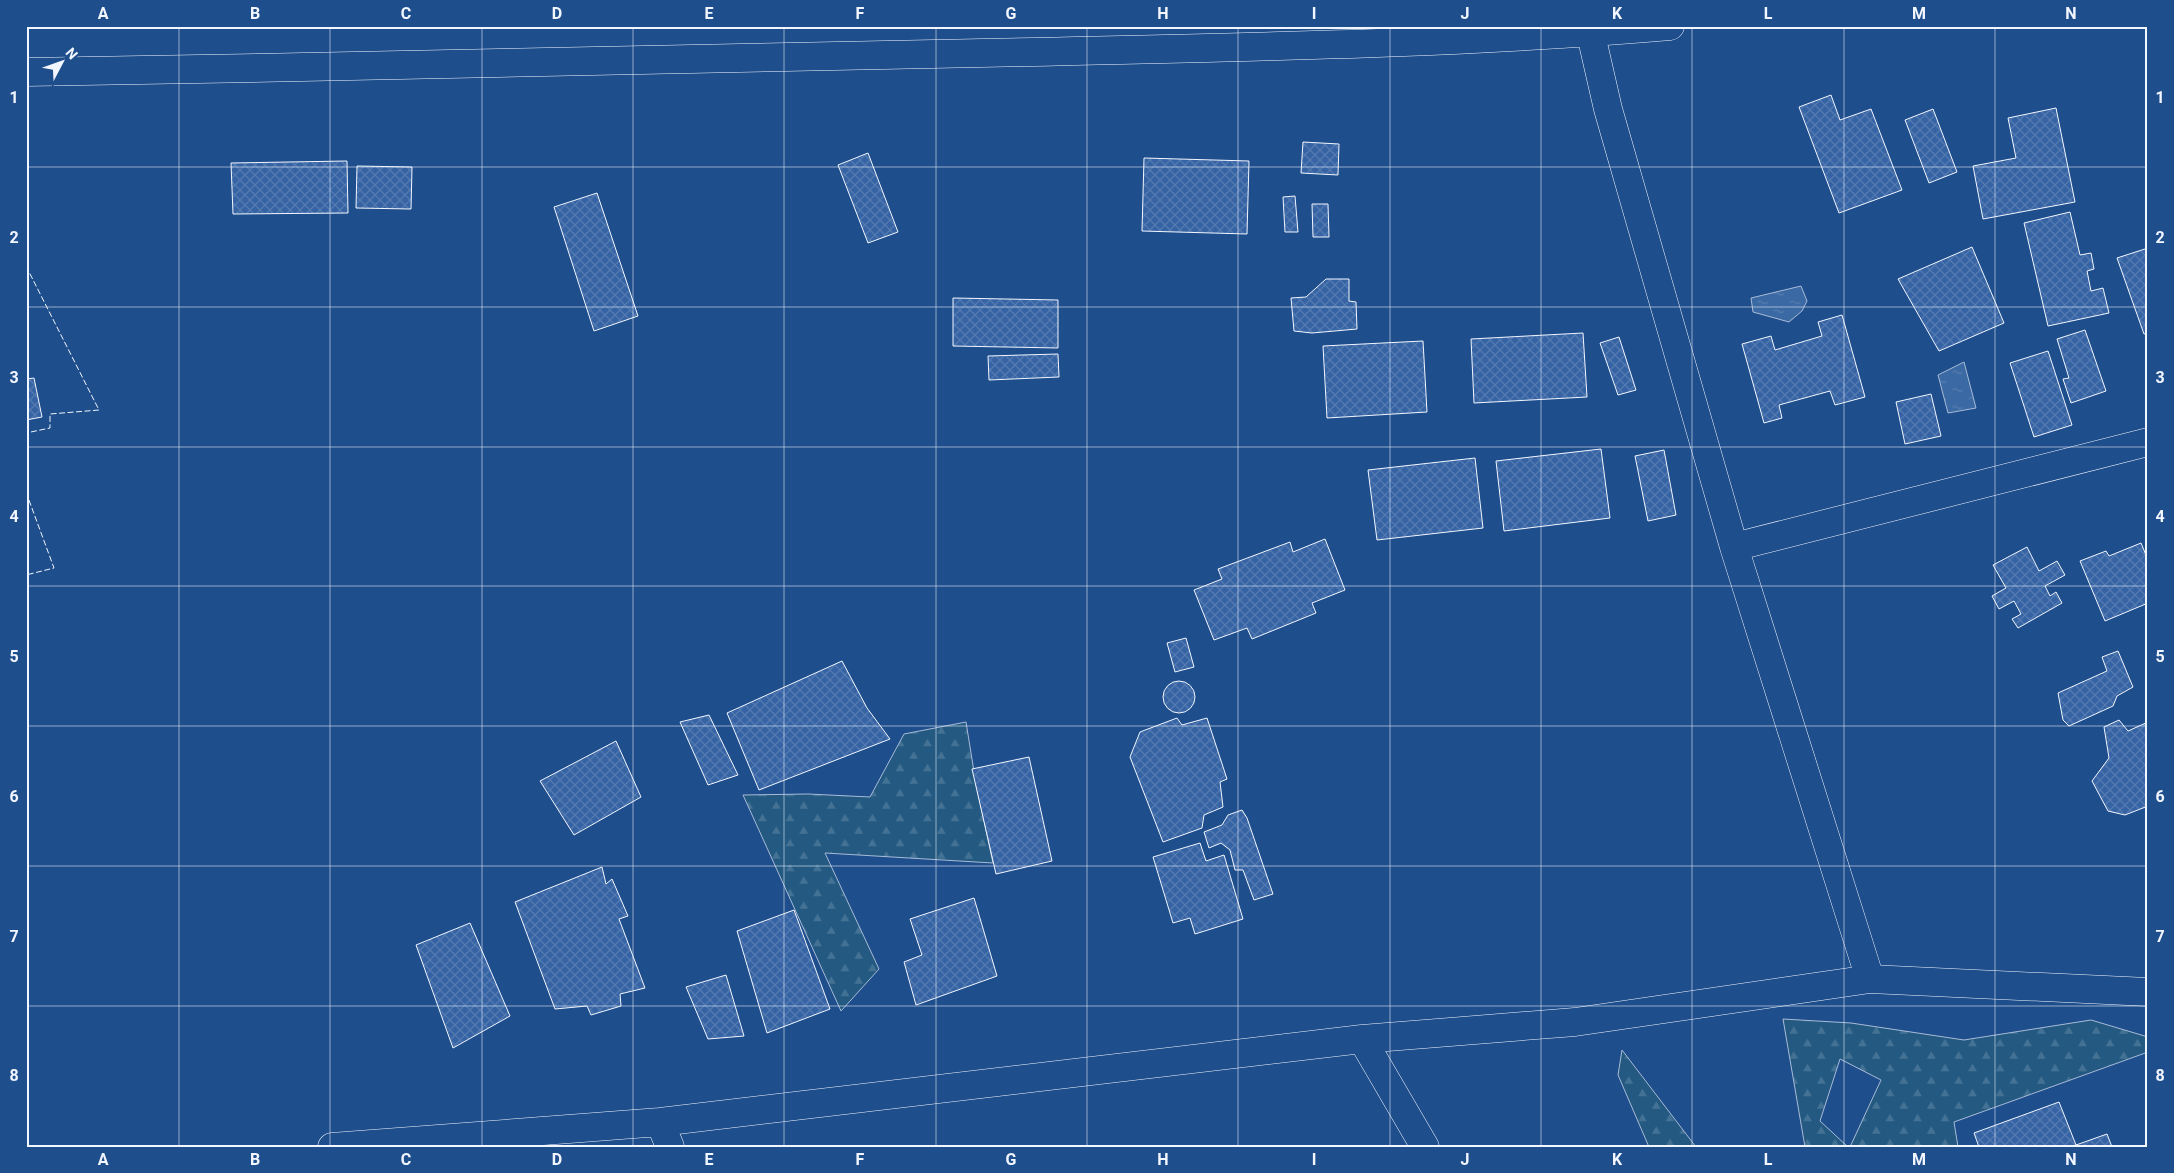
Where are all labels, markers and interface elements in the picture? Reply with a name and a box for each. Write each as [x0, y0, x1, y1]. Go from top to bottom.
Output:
text: A [98, 4, 109, 23]
text: B [250, 4, 260, 23]
text: C [401, 4, 411, 23]
text: D [552, 4, 562, 23]
text: E [705, 4, 714, 23]
text: F [856, 4, 865, 23]
text: G [1006, 4, 1017, 23]
text: H [1157, 4, 1169, 23]
text: I [1312, 4, 1316, 23]
text: J [1461, 4, 1469, 23]
text: K [1612, 4, 1623, 23]
text: L [1764, 4, 1773, 23]
text: M [1912, 4, 1926, 23]
text: N [2065, 4, 2077, 23]
north arrow [38, 38, 88, 88]
text: N [63, 44, 81, 62]
text: 1 [9, 88, 19, 107]
text: 1 [2155, 88, 2165, 107]
text: 2 [9, 228, 19, 247]
text: 2 [2155, 228, 2165, 247]
text: 3 [9, 368, 19, 387]
text: 3 [2155, 368, 2165, 387]
text: 4 [9, 507, 19, 526]
text: 4 [2155, 507, 2165, 526]
text: 5 [9, 647, 19, 666]
text: 5 [2155, 647, 2165, 666]
text: 6 [9, 787, 19, 806]
text: 6 [2155, 787, 2165, 806]
text: 7 [9, 927, 19, 946]
text: 7 [2155, 927, 2165, 946]
text: 8 [9, 1066, 19, 1085]
text: 8 [2155, 1066, 2165, 1085]
text: A [98, 1150, 109, 1169]
text: B [250, 1150, 260, 1169]
text: C [401, 1150, 411, 1169]
text: D [552, 1150, 562, 1169]
text: E [705, 1150, 714, 1169]
text: F [856, 1150, 865, 1169]
text: G [1006, 1150, 1017, 1169]
text: H [1157, 1150, 1169, 1169]
text: I [1312, 1150, 1316, 1169]
text: J [1461, 1150, 1469, 1169]
text: K [1612, 1150, 1623, 1169]
text: L [1764, 1150, 1773, 1169]
text: M [1912, 1150, 1926, 1169]
text: N [2065, 1150, 2077, 1169]

